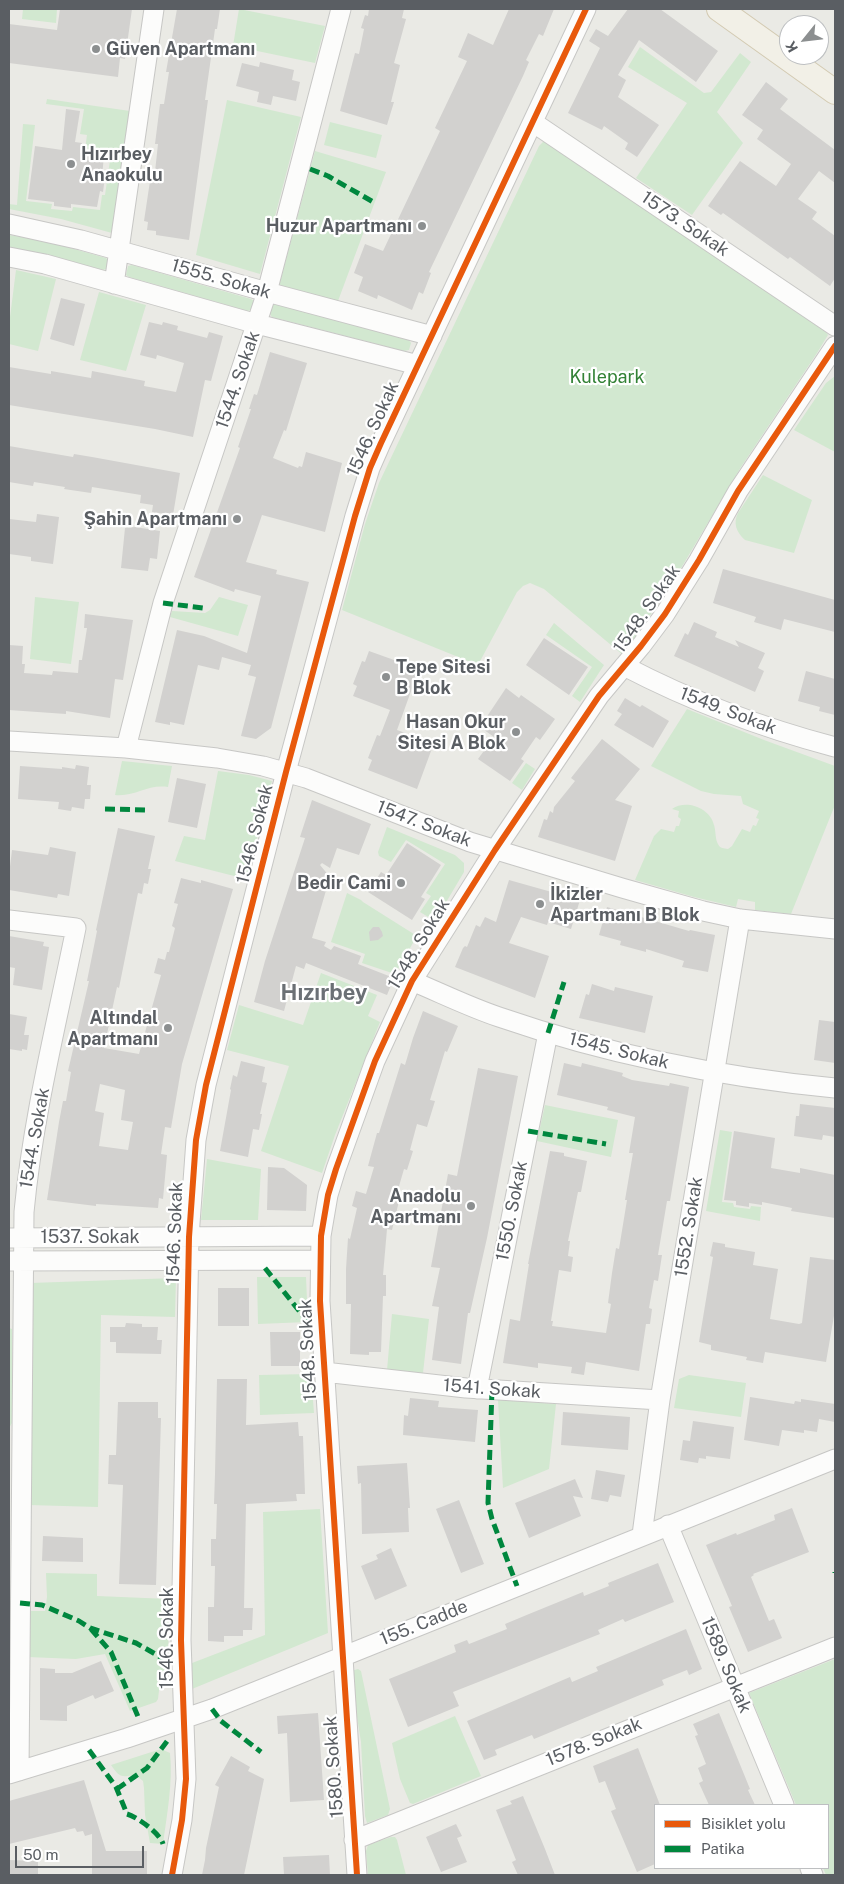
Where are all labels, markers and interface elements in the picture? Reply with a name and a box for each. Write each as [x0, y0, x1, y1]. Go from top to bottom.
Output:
north arrow [779, 15, 829, 65]
place label: Güven Apartmanı [106, 38, 255, 60]
text: K [782, 39, 801, 55]
marker: Güven Apartmanı [90, 43, 102, 55]
place label: Hızırbey Anaokulu [81, 143, 163, 186]
marker: Hızırbey Anaokulu [65, 158, 77, 170]
street label: 1573. Sokak [637, 187, 733, 261]
place label: Huzur Apartmanı [266, 215, 412, 237]
marker: Huzur Apartmanı [416, 220, 428, 232]
street label: 1555. Sokak [169, 254, 273, 304]
street label: 1544. Sokak [211, 328, 265, 432]
park label: Kulepark [569, 366, 645, 388]
street label: 1546. Sokak [342, 378, 404, 480]
place label: Şahin Apartmanı [84, 508, 227, 530]
marker: Şahin Apartmanı [231, 513, 243, 525]
street label: 1548. Sokak [609, 561, 685, 657]
place label: Tepe Sitesi B Blok [396, 656, 491, 699]
marker: Tepe Sitesi B Blok [380, 671, 392, 683]
street label: 1549. Sokak [677, 683, 779, 739]
place label: Hasan Okur Sitesi A Blok [397, 711, 506, 754]
marker: Hasan Okur Sitesi A Blok [510, 726, 522, 738]
street label: 1546. Sokak [232, 782, 278, 886]
street label: 1547. Sokak [374, 796, 474, 852]
place label: Bedir Cami [297, 872, 391, 894]
marker: Bedir Cami [395, 877, 407, 889]
place label: İkizler Apartmanı B Blok [550, 883, 700, 926]
street label: 1548. Sokak [383, 895, 455, 993]
marker: İkizler Apartmanı B Blok [534, 898, 546, 910]
district label: Hızırbey [281, 980, 367, 1006]
place label: Altındal Apartmanı [67, 1007, 158, 1050]
marker: Altındal Apartmanı [162, 1022, 174, 1034]
street label: 1545. Sokak [567, 1028, 671, 1074]
street label: 1544. Sokak [16, 1086, 54, 1190]
street label: 1550. Sokak [492, 1159, 532, 1263]
street label: 1552. Sokak [670, 1175, 708, 1279]
street label: 1546. Sokak [162, 1182, 188, 1284]
place label: Anadolu Apartmanı [370, 1185, 461, 1228]
marker: Anadolu Apartmanı [465, 1200, 477, 1212]
street label: 1537. Sokak [40, 1226, 140, 1248]
street label: 1548. Sokak [295, 1298, 321, 1402]
street label: 1541. Sokak [442, 1375, 542, 1403]
street label: 1546. Sokak [156, 1587, 178, 1689]
street label: 155. Cadde [377, 1596, 471, 1650]
street label: 1589. Sokak [696, 1614, 756, 1716]
street label: 1578. Sokak [543, 1713, 645, 1771]
street label: 1580. Sokak [320, 1715, 348, 1819]
legend [654, 1804, 829, 1869]
text: Bisiklet yolu [701, 1815, 786, 1832]
scale bar [18, 1836, 146, 1868]
text: Patika [701, 1840, 745, 1857]
text: 50 m [23, 1846, 58, 1863]

